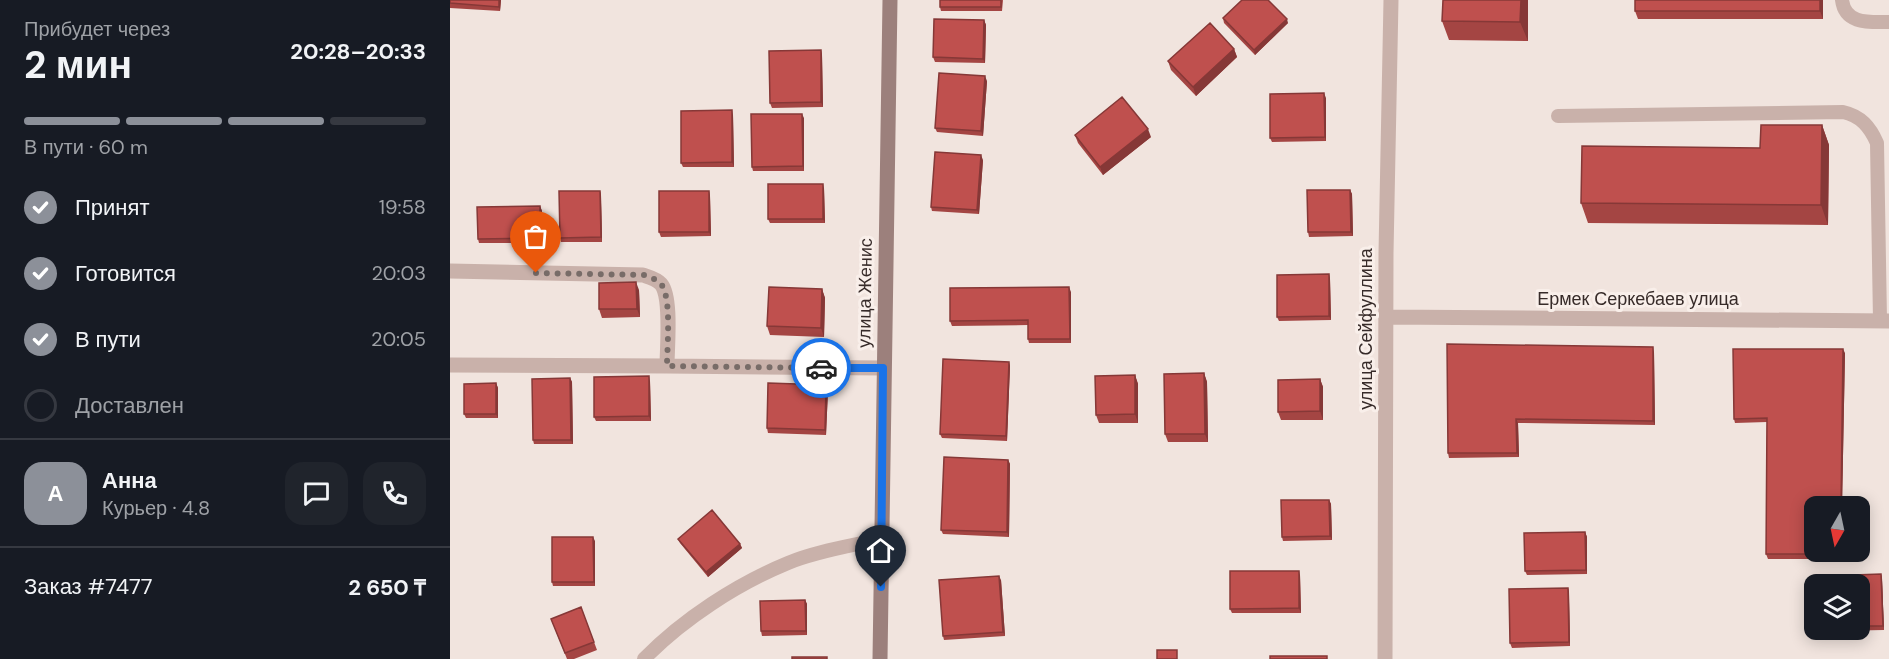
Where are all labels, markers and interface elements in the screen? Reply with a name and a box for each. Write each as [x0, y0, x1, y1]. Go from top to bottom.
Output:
text: Прибудет через [24, 16, 170, 42]
text: 20:28–20:33 [290, 37, 426, 66]
text: 2 мин [24, 39, 132, 90]
text: В пути · 60 m [24, 134, 148, 160]
icon: check [24, 191, 57, 224]
text: Принят [75, 193, 149, 222]
text: 19:58 [379, 194, 426, 220]
pin [510, 211, 561, 273]
icon: bag [519, 220, 552, 253]
street label: улица Женис [852, 238, 878, 348]
street label: улица Сейфуллина [1354, 247, 1378, 410]
icon: check [24, 257, 57, 290]
text: Готовится [75, 259, 176, 288]
text: 20:03 [371, 260, 426, 286]
street label: Ермек Серкебаев улица [1537, 287, 1740, 311]
icon: check [24, 323, 57, 356]
text: В пути [75, 325, 141, 354]
text: 20:05 [371, 326, 426, 352]
courier [791, 338, 851, 398]
icon: car [805, 352, 838, 385]
text: Доставлен [75, 391, 184, 420]
button: chat [285, 462, 348, 525]
button: phone [363, 462, 426, 525]
text: Анна [102, 466, 157, 495]
text: А [48, 479, 63, 508]
text: Курьер · 4.8 [102, 495, 210, 521]
north arrow [1804, 496, 1870, 562]
map controls [1804, 496, 1870, 640]
pin [855, 525, 906, 587]
icon: home [864, 534, 897, 567]
text: Заказ #7477 [24, 572, 153, 601]
text: 2 650 ₸ [348, 573, 426, 602]
button: layers [1804, 574, 1870, 640]

